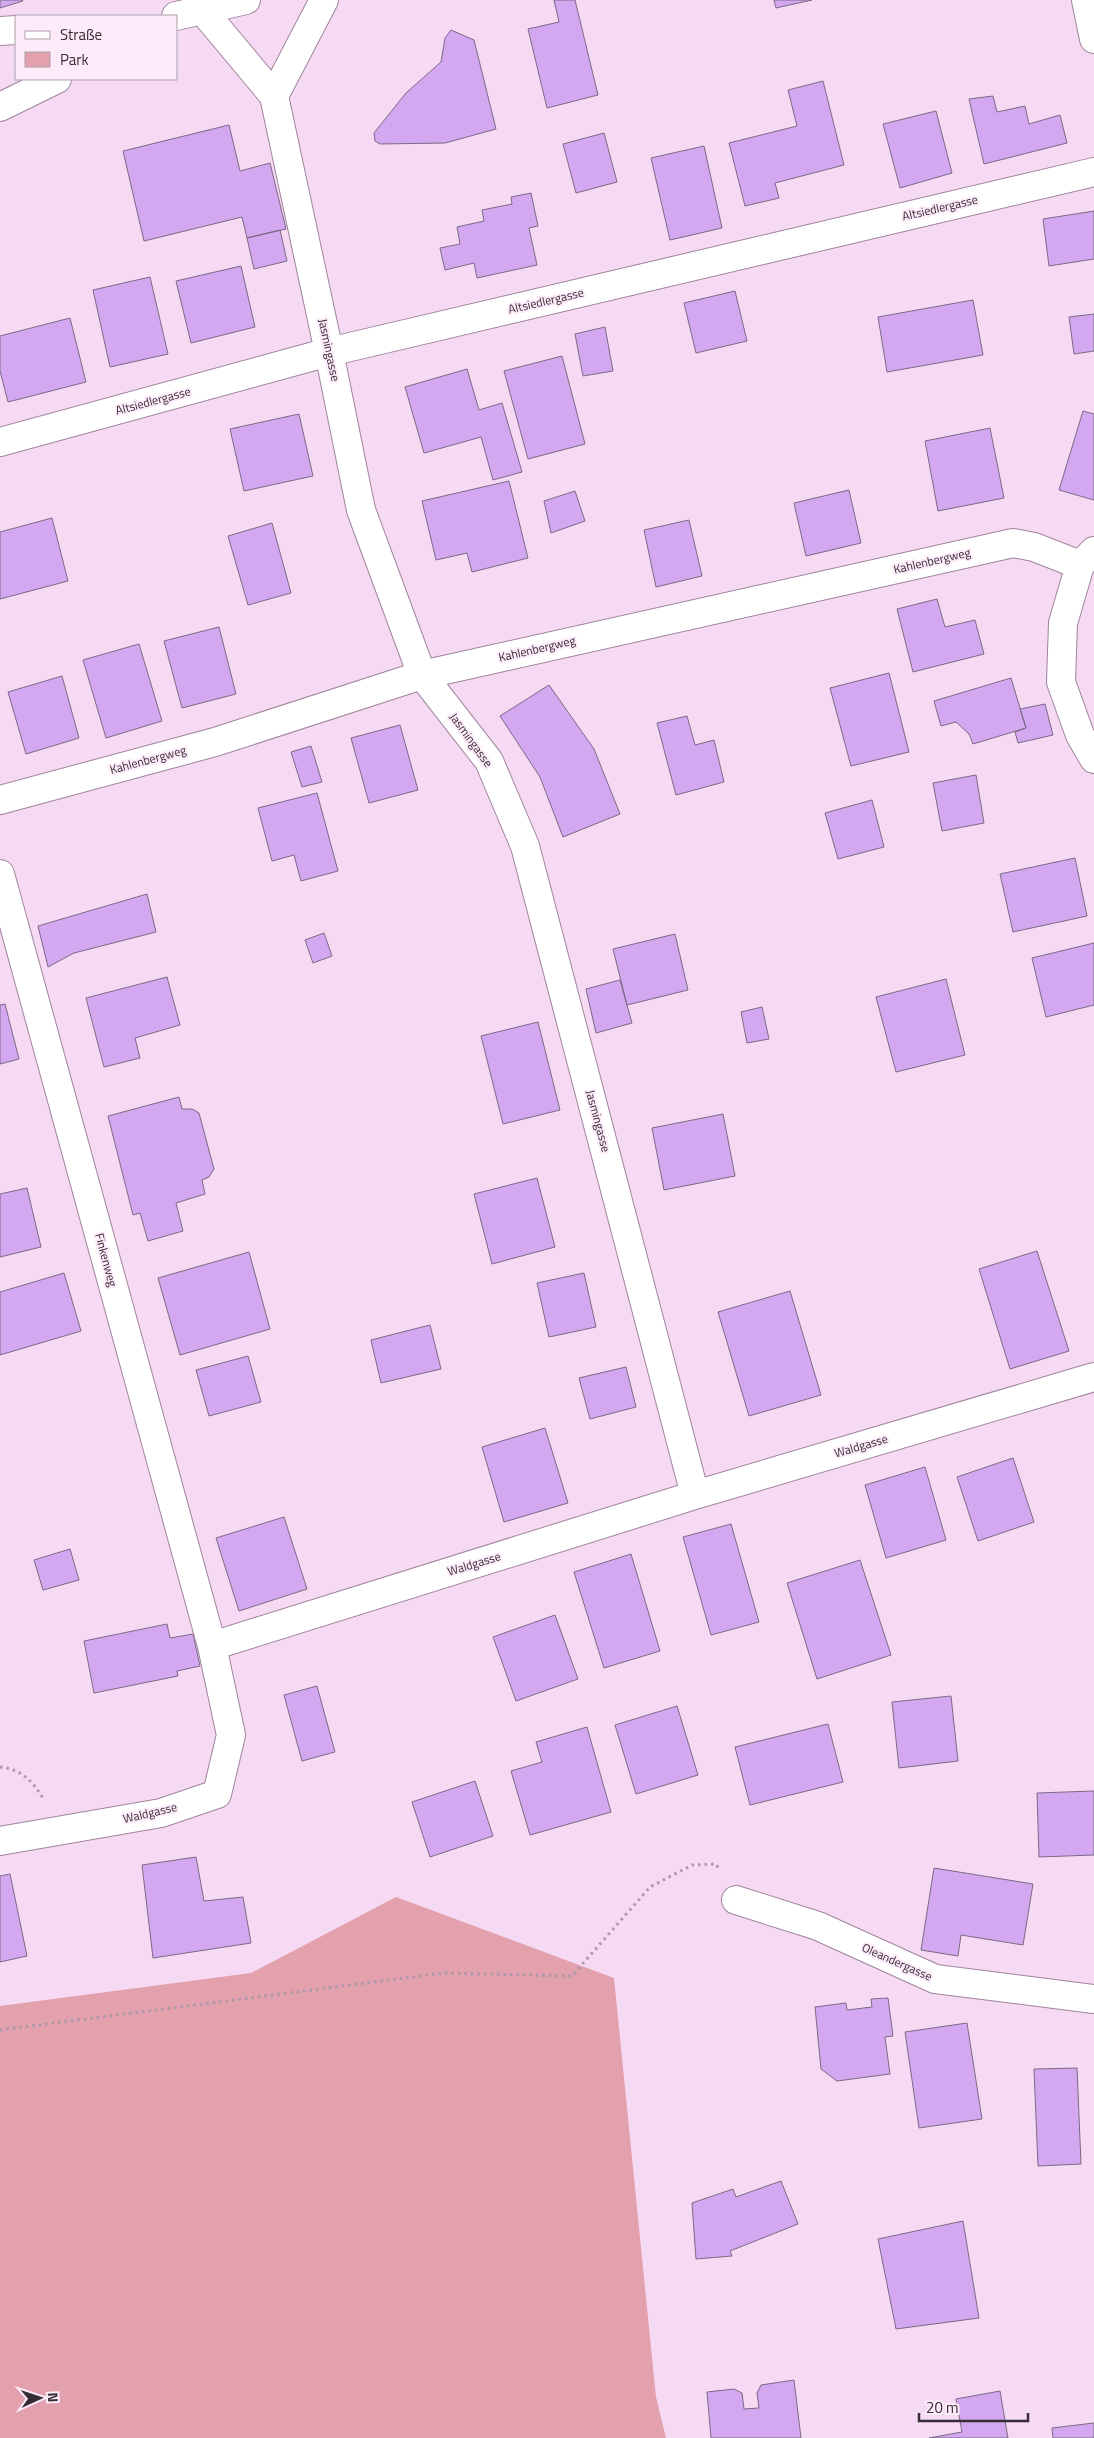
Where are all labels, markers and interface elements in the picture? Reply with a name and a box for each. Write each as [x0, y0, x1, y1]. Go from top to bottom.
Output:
legend [15, 15, 178, 80]
text: Straße [60, 23, 102, 46]
text: Park [60, 48, 89, 71]
street label: Altsiedlergasse [900, 190, 980, 225]
street label: Altsiedlergasse [506, 283, 586, 318]
street label: Jasmingasse [314, 317, 345, 383]
street label: Altsiedlergasse [113, 381, 193, 420]
street label: Kahlenbergweg [892, 542, 972, 579]
street label: Kahlenbergweg [497, 630, 577, 667]
street label: Jasmingasse [445, 708, 498, 771]
street label: Kahlenbergweg [108, 740, 188, 779]
street label: Jasmingasse [581, 1088, 616, 1154]
street label: Finkenweg [90, 1231, 123, 1289]
street label: Waldgasse [832, 1429, 890, 1462]
street label: Waldgasse [445, 1546, 503, 1581]
street label: Waldgasse [121, 1797, 179, 1828]
street label: Oleandergasse [859, 1938, 935, 1985]
north arrow [15, 2373, 65, 2423]
scale bar [919, 2390, 1028, 2422]
text: N [43, 2392, 64, 2403]
text: 20 m [926, 2396, 959, 2419]

